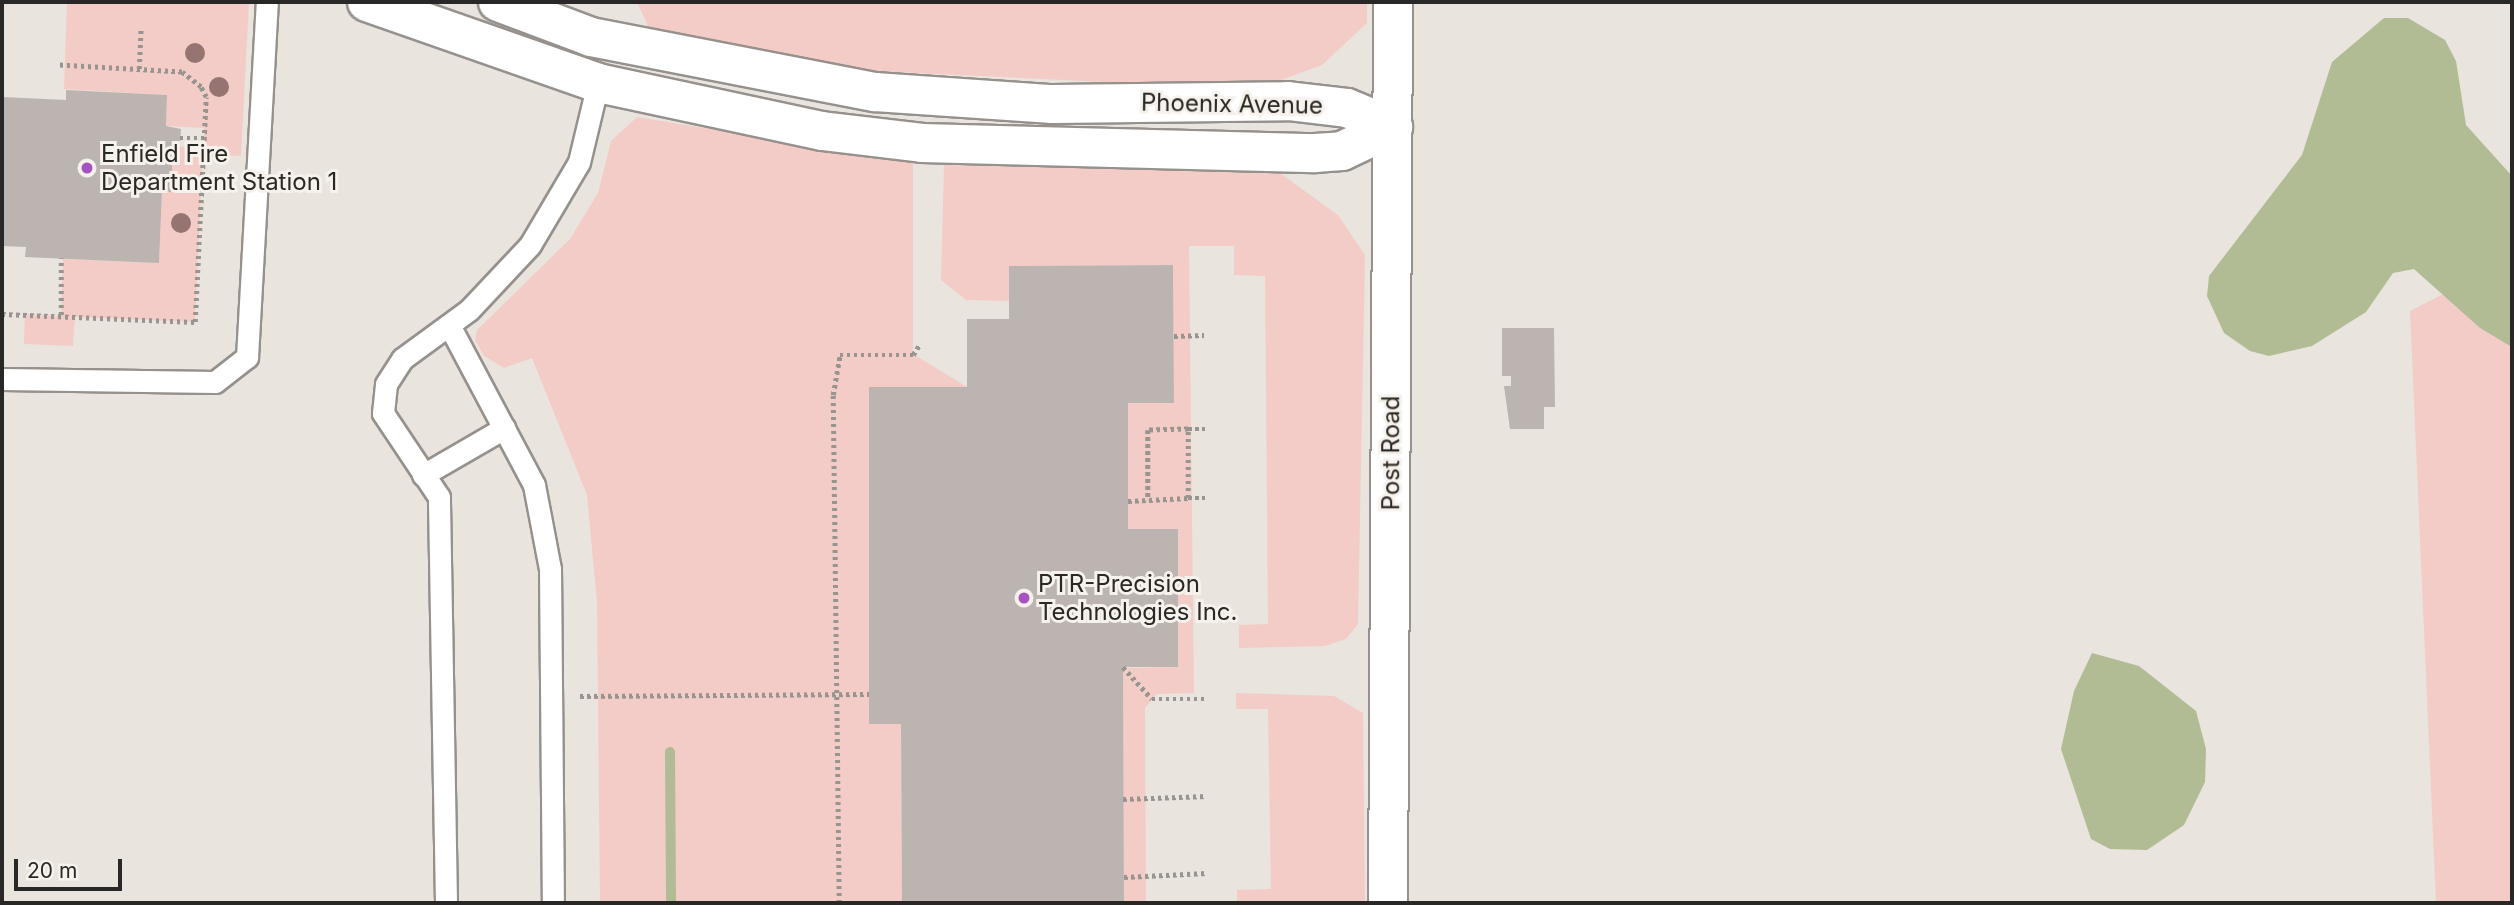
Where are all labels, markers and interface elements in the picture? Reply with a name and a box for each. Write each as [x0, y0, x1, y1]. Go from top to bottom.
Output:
street label: Phoenix Avenue [1141, 88, 1323, 120]
place label: Enfield Fire Department Station 1 [101, 140, 337, 196]
marker: Enfield Fire Department Station 1 [79, 160, 95, 176]
street label: Post Road [1377, 396, 1405, 510]
place label: PTR-Precision Technologies Inc. [1038, 570, 1237, 626]
marker: PTR-Precision Technologies Inc. [1016, 590, 1032, 606]
scale bar [18, 846, 126, 890]
text: 20 m [27, 858, 77, 883]

